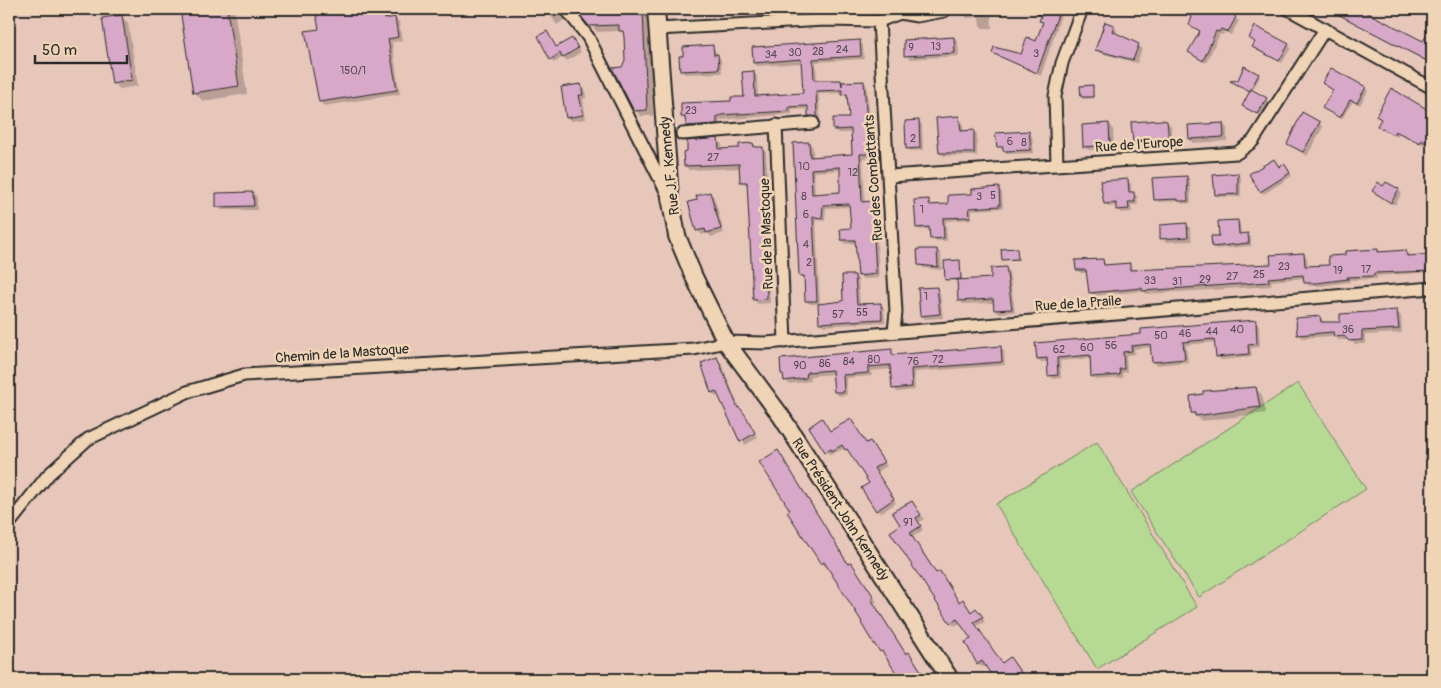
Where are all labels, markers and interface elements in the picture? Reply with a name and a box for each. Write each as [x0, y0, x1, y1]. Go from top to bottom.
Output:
scale bar [35, 32, 128, 64]
house number: 13 [931, 40, 941, 53]
text: 50 m [42, 41, 77, 60]
house number: 9 [908, 41, 914, 54]
house number: 24 [836, 43, 849, 56]
house number: 28 [812, 45, 824, 58]
house number: 30 [788, 46, 802, 59]
house number: 3 [1033, 47, 1039, 60]
house number: 34 [765, 48, 778, 61]
house number: 150/1 [340, 64, 366, 77]
house number: 23 [685, 104, 697, 117]
street label: Rue des Combattants [861, 114, 886, 242]
street label: Rue J.F. Kennedy [656, 116, 683, 216]
house number: 2 [910, 132, 916, 145]
street label: Rue de l'Europe [1094, 133, 1184, 156]
house number: 6 [1007, 135, 1013, 148]
house number: 8 [1021, 136, 1027, 149]
house number: 27 [707, 151, 719, 164]
house number: 10 [798, 160, 810, 173]
house number: 12 [848, 166, 858, 179]
street label: Rue de la Mastoque [756, 178, 777, 290]
house number: 5 [990, 189, 996, 202]
house number: 8 [801, 190, 807, 203]
house number: 3 [976, 190, 982, 203]
house number: 1 [920, 203, 924, 216]
house number: 6 [803, 208, 809, 221]
house number: 4 [803, 238, 810, 251]
house number: 2 [806, 256, 812, 269]
house number: 23 [1278, 260, 1290, 273]
house number: 17 [1361, 263, 1371, 276]
house number: 19 [1333, 264, 1343, 277]
house number: 25 [1253, 268, 1265, 281]
house number: 27 [1226, 270, 1238, 283]
house number: 29 [1199, 273, 1211, 286]
house number: 33 [1144, 274, 1156, 287]
house number: 31 [1172, 275, 1182, 288]
house number: 1 [924, 290, 928, 303]
street label: Rue de la Praile [1034, 292, 1122, 315]
house number: 55 [856, 306, 868, 319]
house number: 57 [832, 308, 844, 321]
house number: 40 [1230, 323, 1244, 336]
house number: 36 [1342, 323, 1354, 336]
house number: 44 [1206, 325, 1219, 338]
house number: 46 [1179, 327, 1191, 340]
house number: 50 [1154, 329, 1168, 342]
house number: 56 [1105, 339, 1117, 352]
street label: Chemin de la Mastoque [275, 340, 410, 367]
house number: 60 [1080, 341, 1094, 354]
house number: 62 [1053, 343, 1065, 356]
house number: 80 [867, 353, 881, 366]
house number: 72 [932, 353, 944, 366]
house number: 84 [843, 355, 856, 368]
house number: 76 [907, 355, 919, 368]
house number: 86 [819, 357, 831, 370]
house number: 90 [793, 359, 807, 372]
street label: Rue Président John Kennedy [788, 435, 893, 584]
house number: 91 [903, 516, 913, 529]

